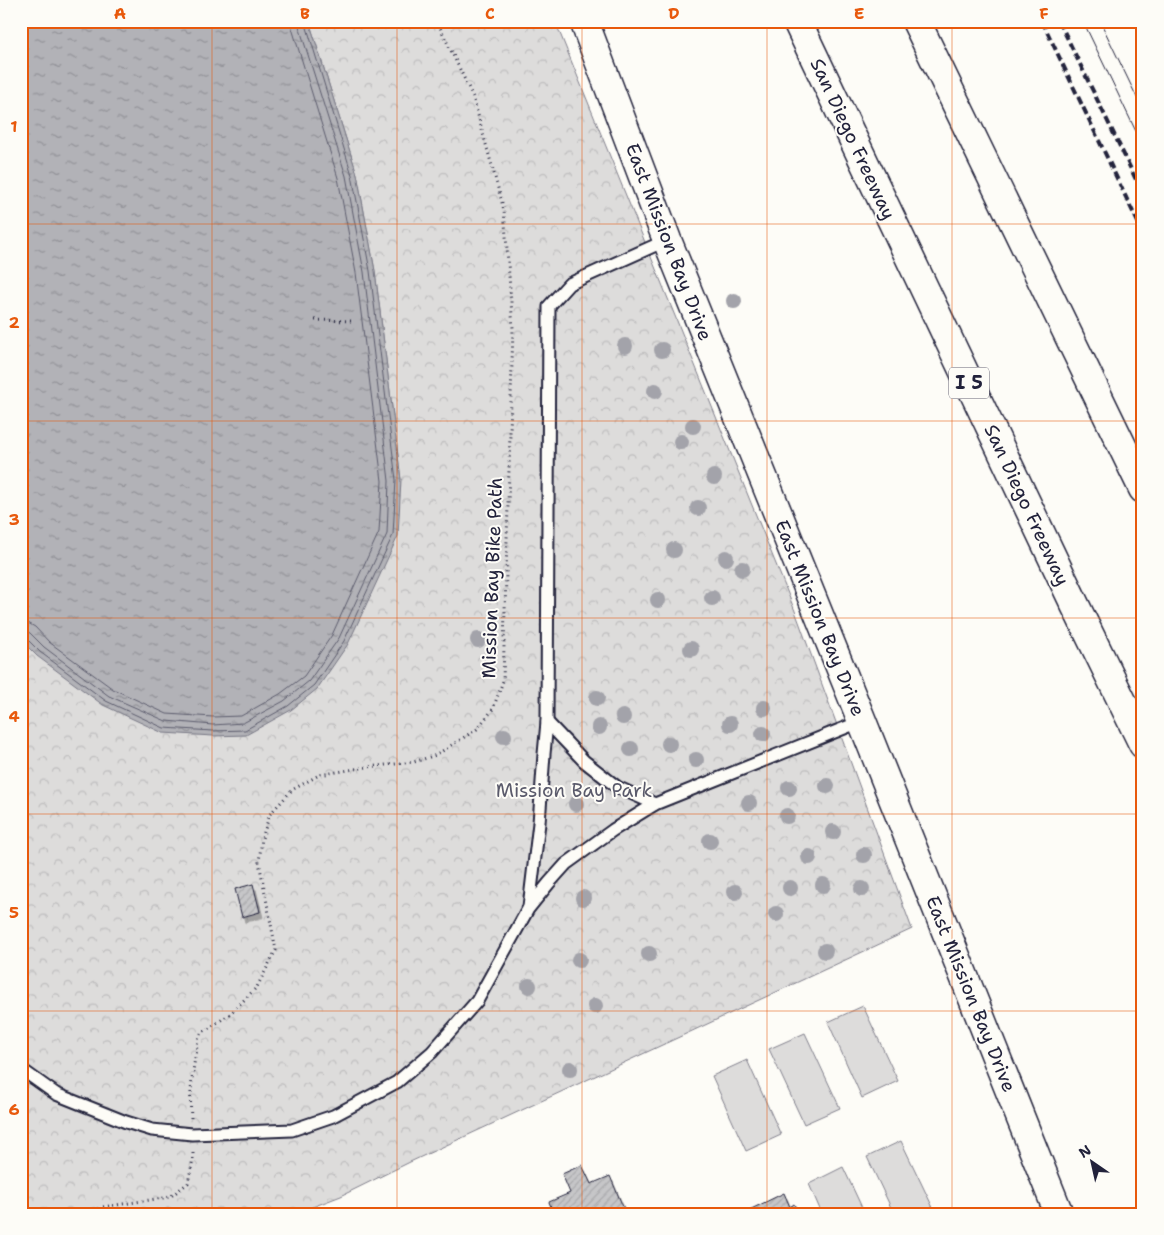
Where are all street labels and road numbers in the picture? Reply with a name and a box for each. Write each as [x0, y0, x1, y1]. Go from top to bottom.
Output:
street label: San Diego Freeway [805, 54, 901, 224]
street label: East Mission Bay Drive [620, 140, 718, 344]
road number: I 5 [949, 368, 989, 398]
street label: San Diego Freeway [979, 420, 1075, 590]
street label: Mission Bay Bike Path [476, 477, 508, 679]
street label: East Mission Bay Drive [769, 516, 871, 720]
street label: East Mission Bay Drive [920, 892, 1022, 1096]

